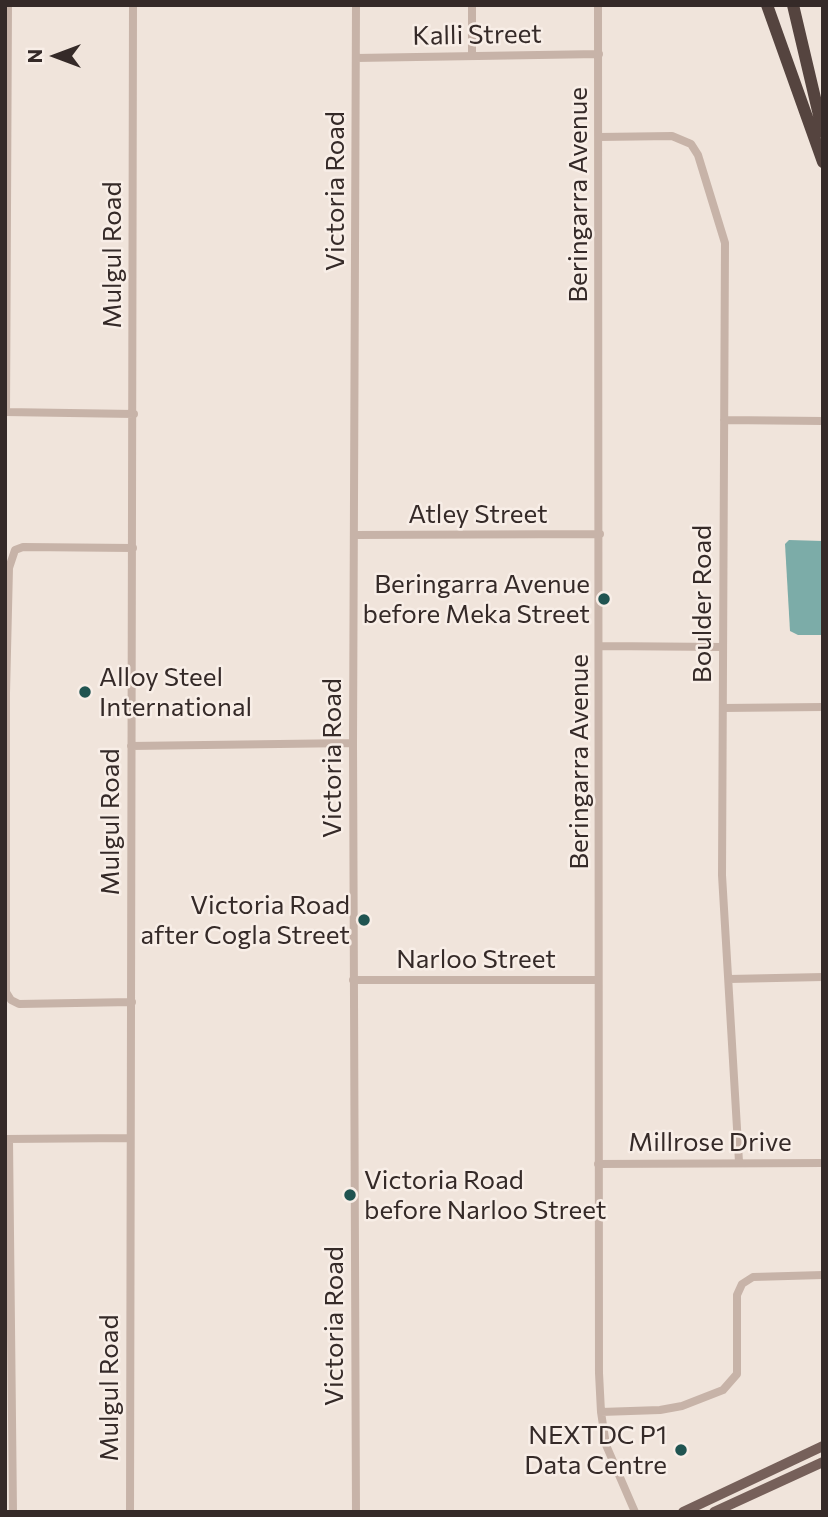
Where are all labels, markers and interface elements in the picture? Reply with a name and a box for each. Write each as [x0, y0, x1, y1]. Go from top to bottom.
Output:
street label: Kalli Street [412, 18, 542, 52]
north arrow [21, 21, 91, 91]
text: N [23, 49, 46, 63]
street label: Beringarra Avenue [562, 87, 594, 303]
street label: Victoria Road [319, 111, 351, 271]
street label: Mulgul Road [96, 182, 128, 328]
street label: Atley Street [408, 498, 548, 530]
street label: Boulder Road [686, 525, 718, 683]
place label: Beringarra Avenue before Meka Street [363, 568, 590, 630]
marker: Beringarra Avenue before Meka Street [596, 591, 612, 607]
street label: Beringarra Avenue [563, 654, 595, 870]
place label: Alloy Steel International [99, 661, 252, 722]
street label: Victoria Road [316, 678, 348, 838]
marker: Alloy Steel International [77, 684, 93, 700]
street label: Mulgul Road [94, 749, 126, 895]
place label: Victoria Road after Cogla Street [140, 889, 350, 950]
marker: Victoria Road after Cogla Street [356, 912, 372, 928]
street label: Narloo Street [396, 943, 556, 975]
street label: Millrose Drive [628, 1126, 792, 1158]
place label: Victoria Road before Narloo Street [364, 1164, 606, 1226]
marker: Victoria Road before Narloo Street [342, 1187, 358, 1203]
street label: Victoria Road [318, 1246, 350, 1406]
street label: Mulgul Road [93, 1315, 125, 1461]
place label: NEXTDC P1 Data Centre [524, 1419, 667, 1480]
marker: NEXTDC P1 Data Centre [673, 1442, 689, 1458]

